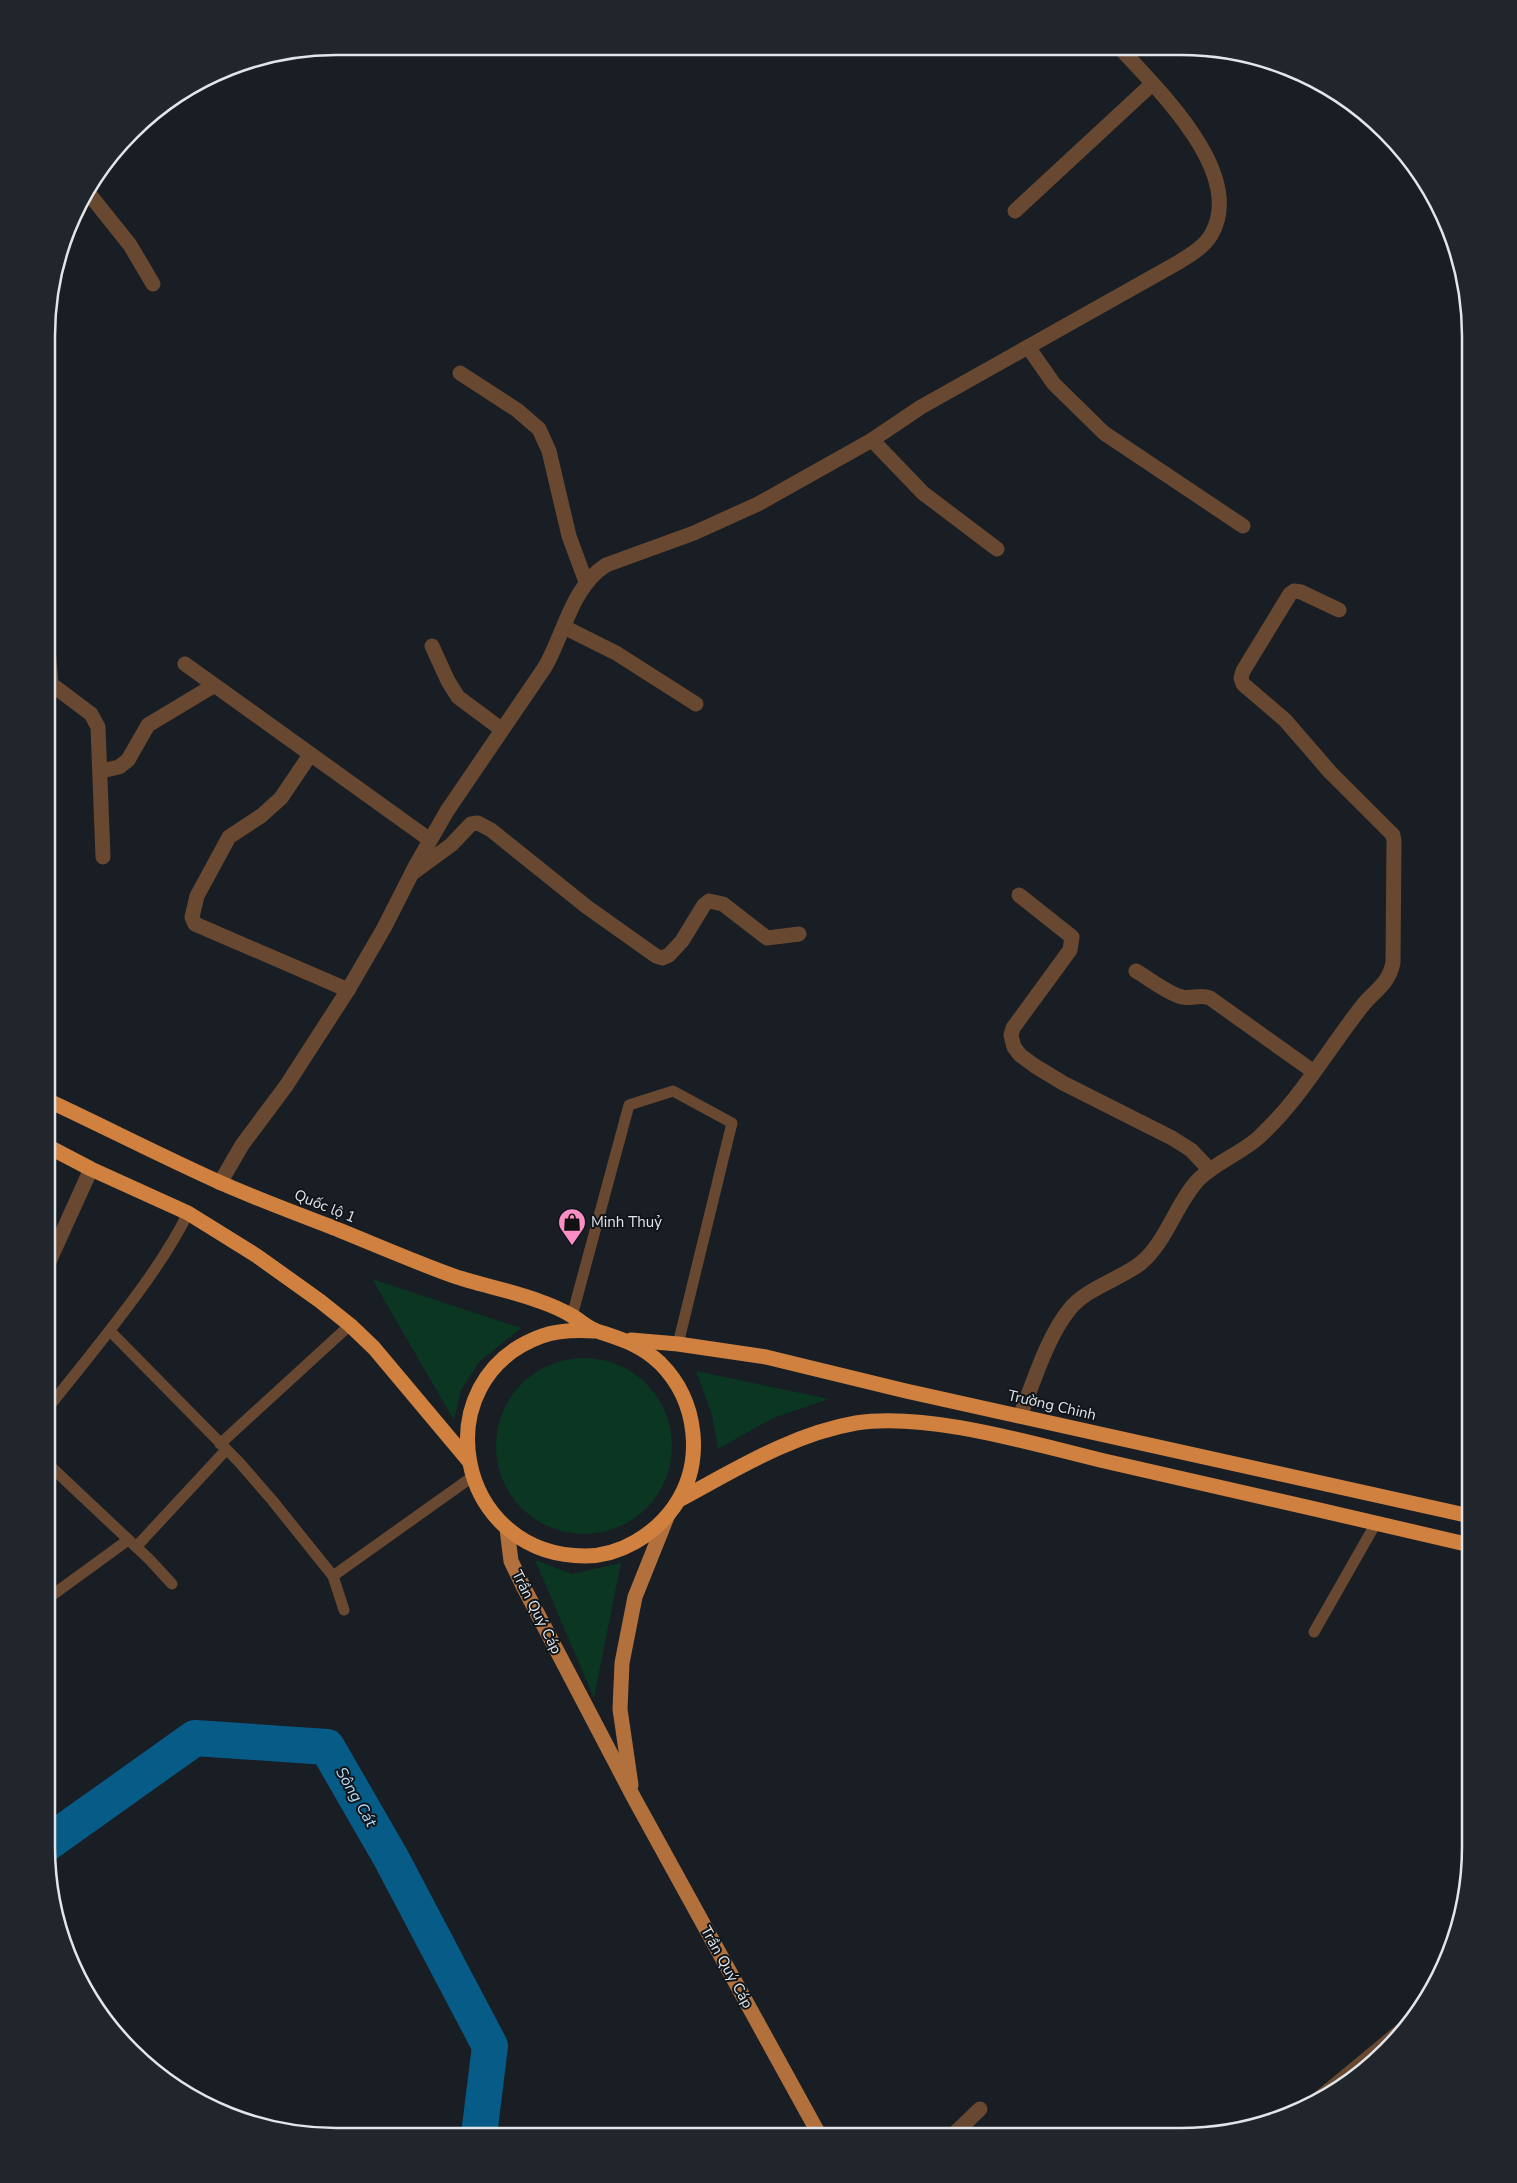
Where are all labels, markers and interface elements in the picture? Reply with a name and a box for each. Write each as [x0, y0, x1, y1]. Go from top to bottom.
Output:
street label: Quốc lộ 1 [291, 1185, 359, 1227]
shop icon: Minh Thuỷ [557, 1207, 587, 1246]
place label: Minh Thuỷ [591, 1212, 662, 1232]
street label: Trường Chinh [1006, 1385, 1098, 1425]
street label: Trần Quý Cáp [507, 1567, 567, 1658]
water label: Sông Cát [330, 1763, 382, 1831]
street label: Trần Quý Cáp [696, 1922, 758, 2012]

